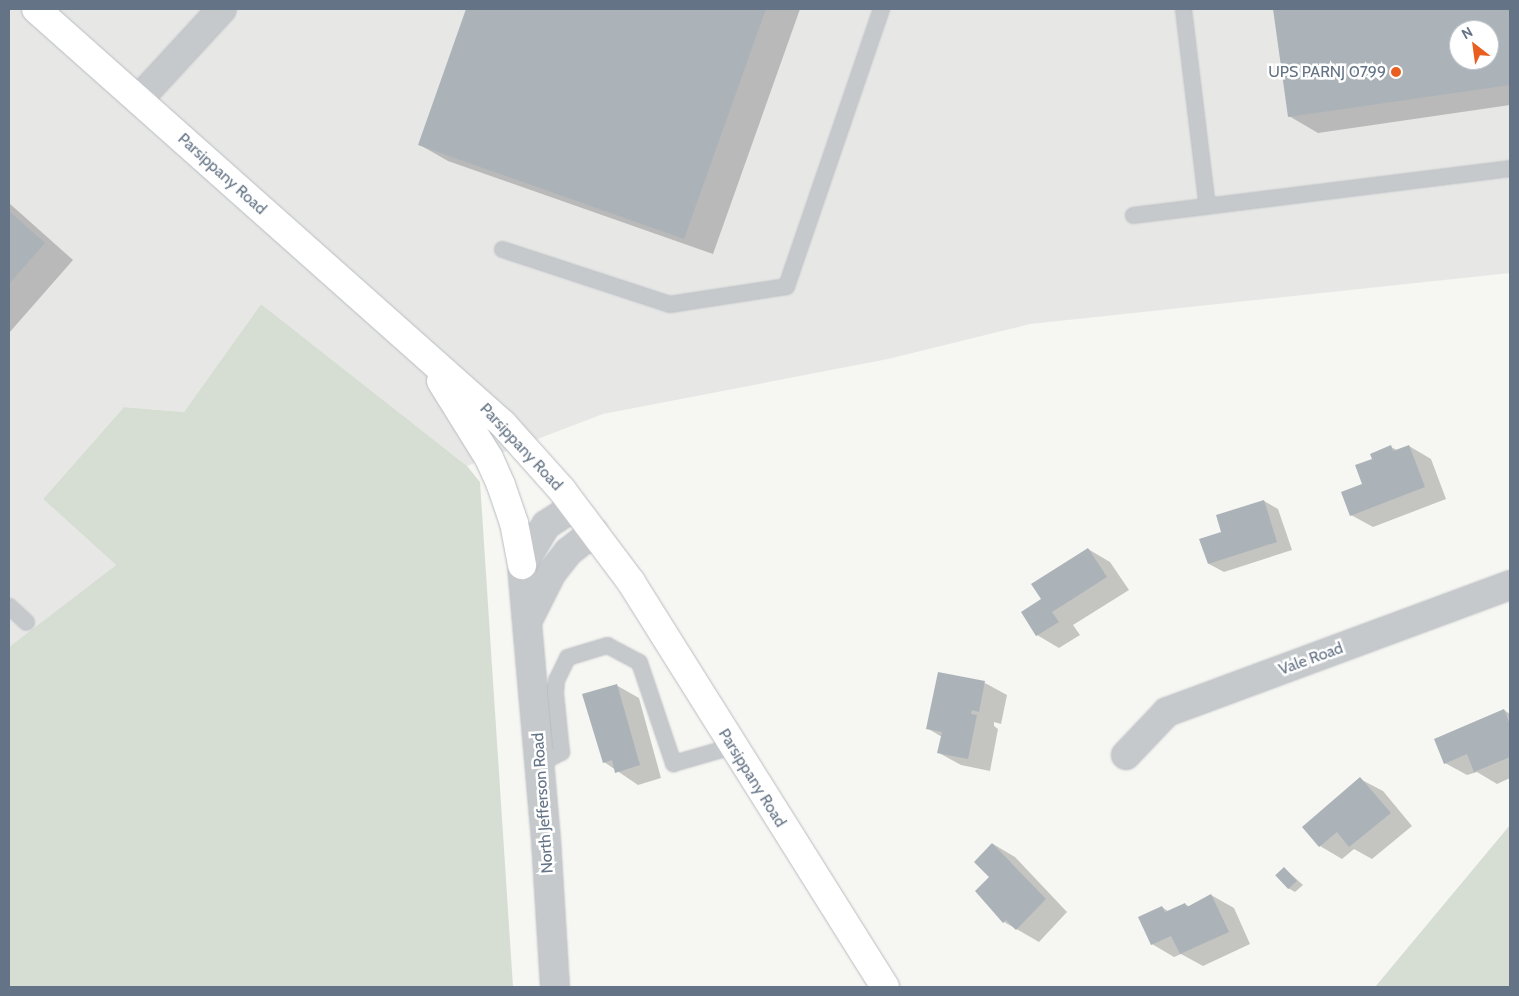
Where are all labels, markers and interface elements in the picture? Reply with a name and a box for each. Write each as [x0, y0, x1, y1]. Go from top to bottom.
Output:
north arrow [1449, 20, 1499, 70]
text: N [1458, 23, 1476, 43]
place label: UPS PARNJ 0799 [1268, 62, 1386, 82]
marker: UPS PARNJ 0799 [1390, 66, 1402, 78]
street label: Parsippany Road [174, 129, 270, 219]
street label: Parsippany Road [476, 399, 566, 495]
street label: Vale Road [1276, 639, 1346, 679]
street label: Parsippany Road [714, 725, 790, 831]
street label: North Jefferson Road [529, 732, 557, 874]

